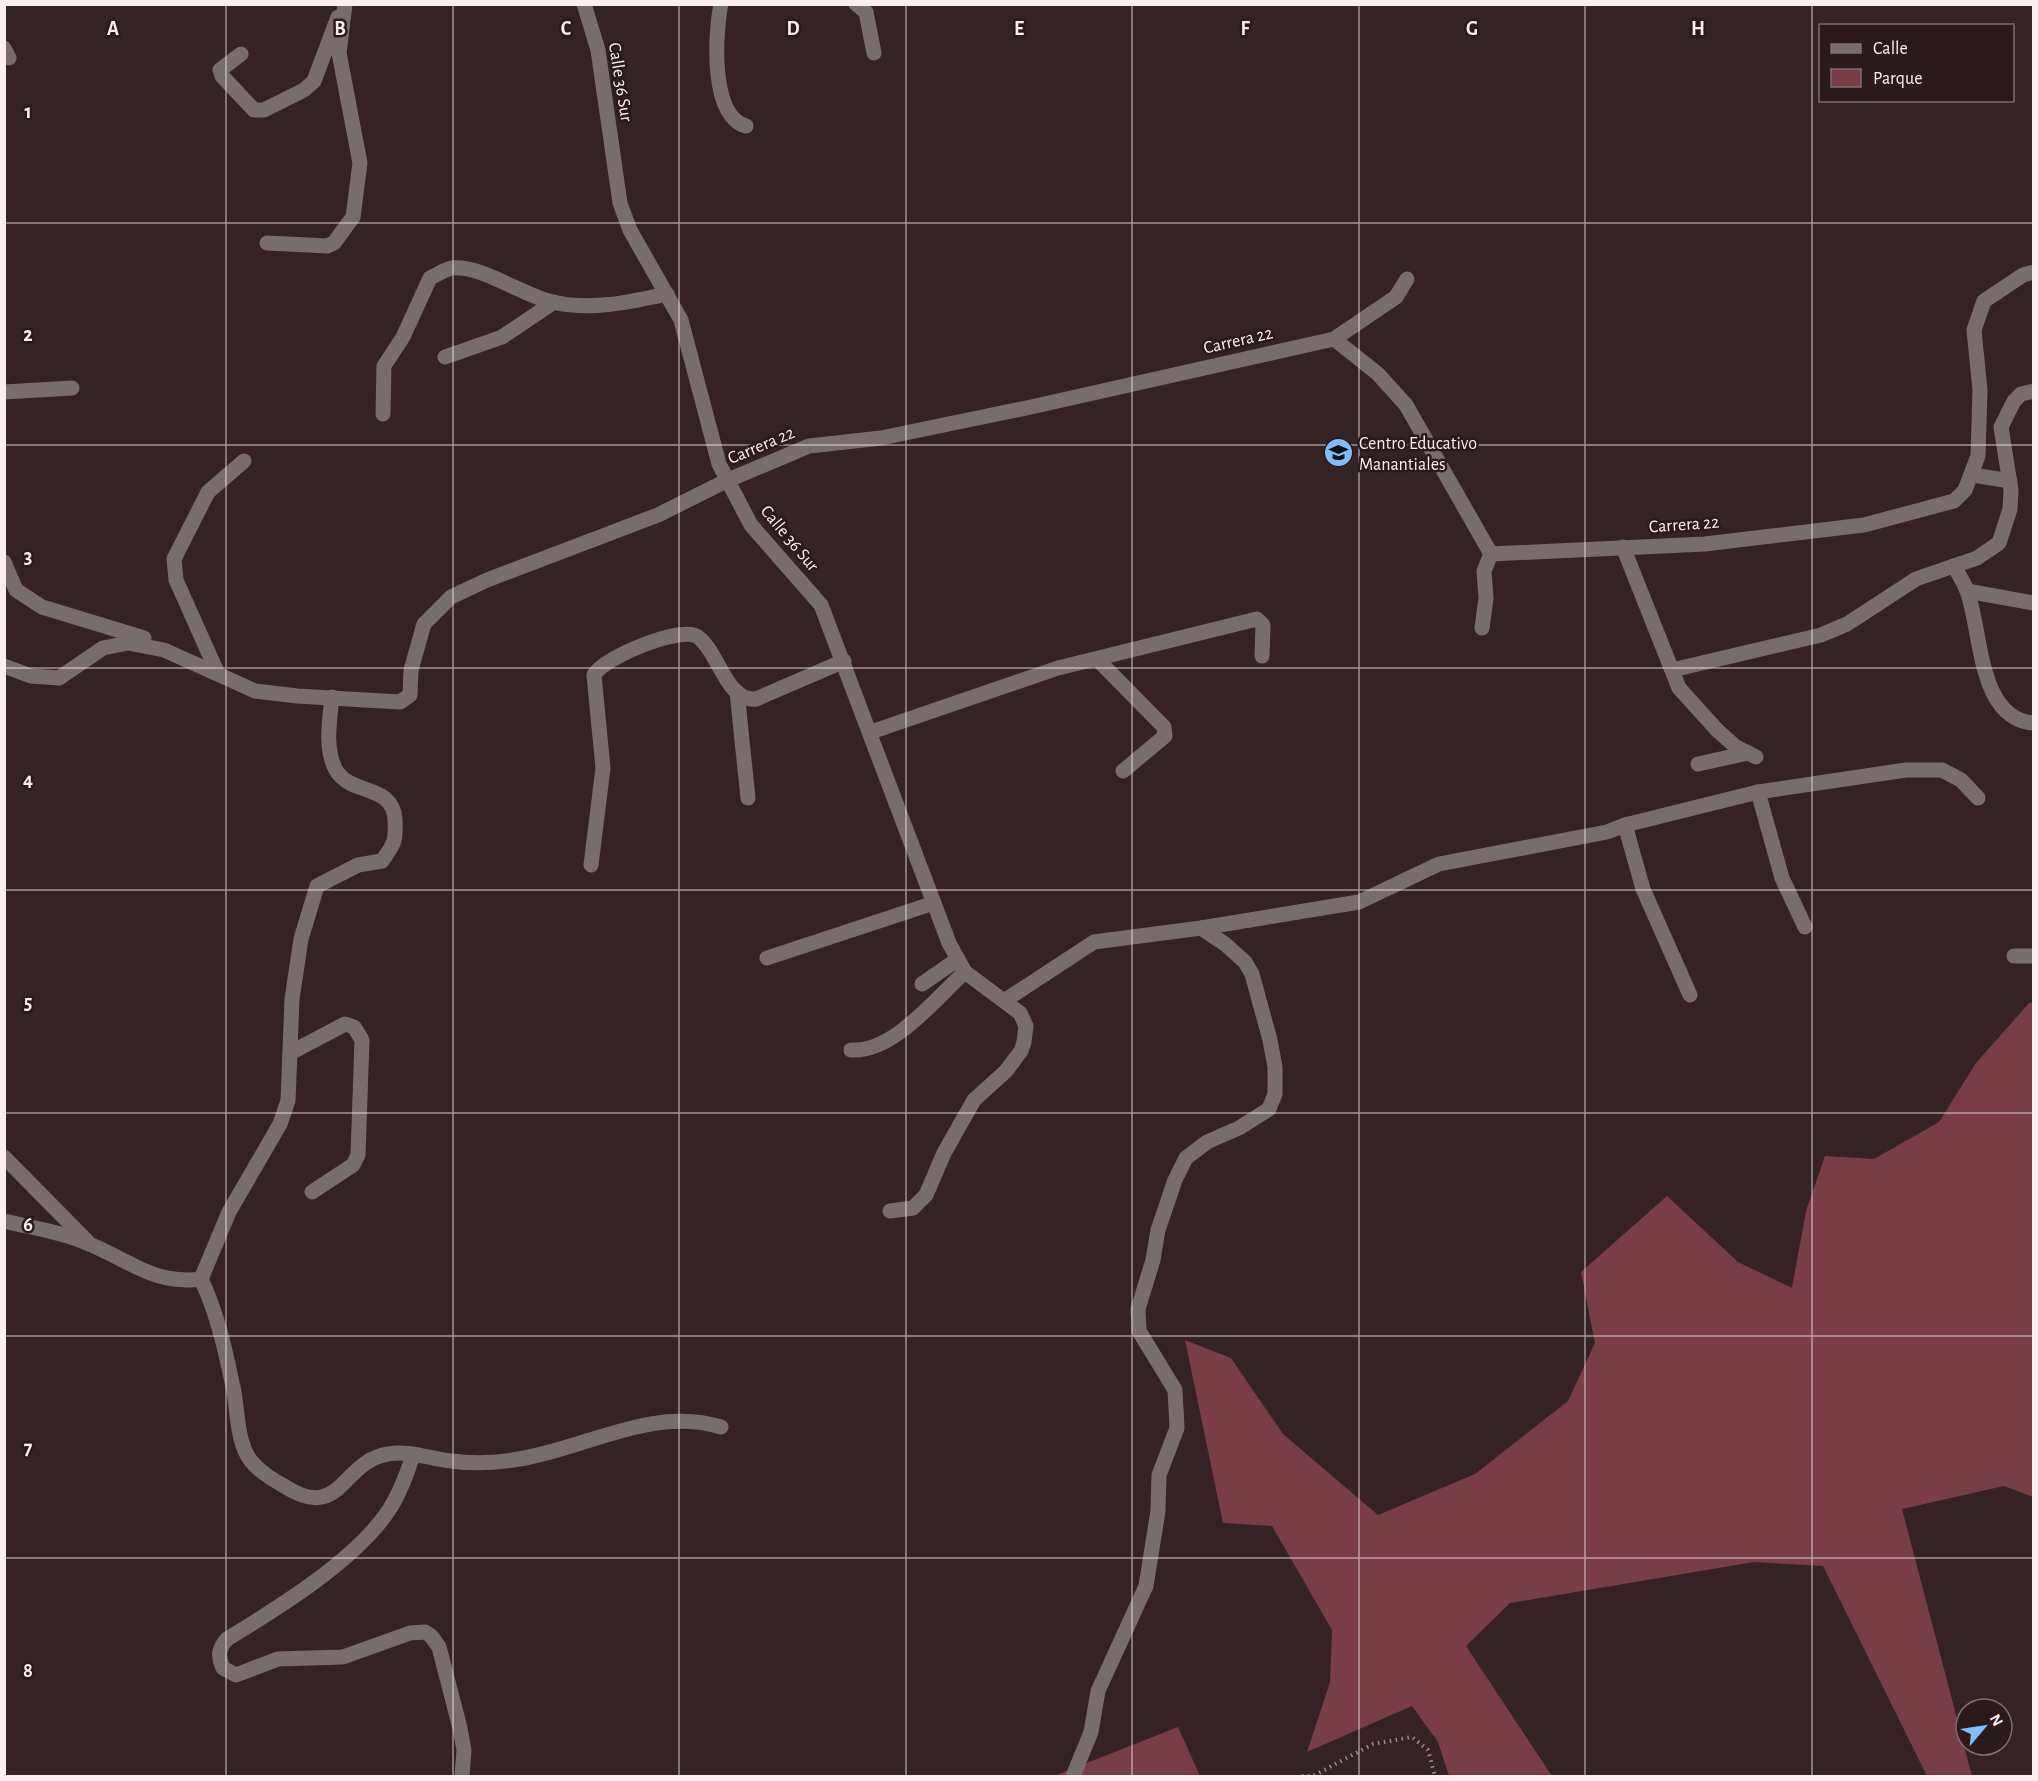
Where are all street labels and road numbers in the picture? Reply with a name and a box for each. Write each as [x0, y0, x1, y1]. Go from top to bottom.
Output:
street label: Calle 36 Sur [605, 41, 635, 123]
street label: Carrera 22 [1202, 324, 1275, 358]
street label: Carrera 22 [725, 424, 797, 468]
street label: Calle 36 Sur [757, 502, 822, 575]
street label: Carrera 22 [1648, 514, 1720, 536]

